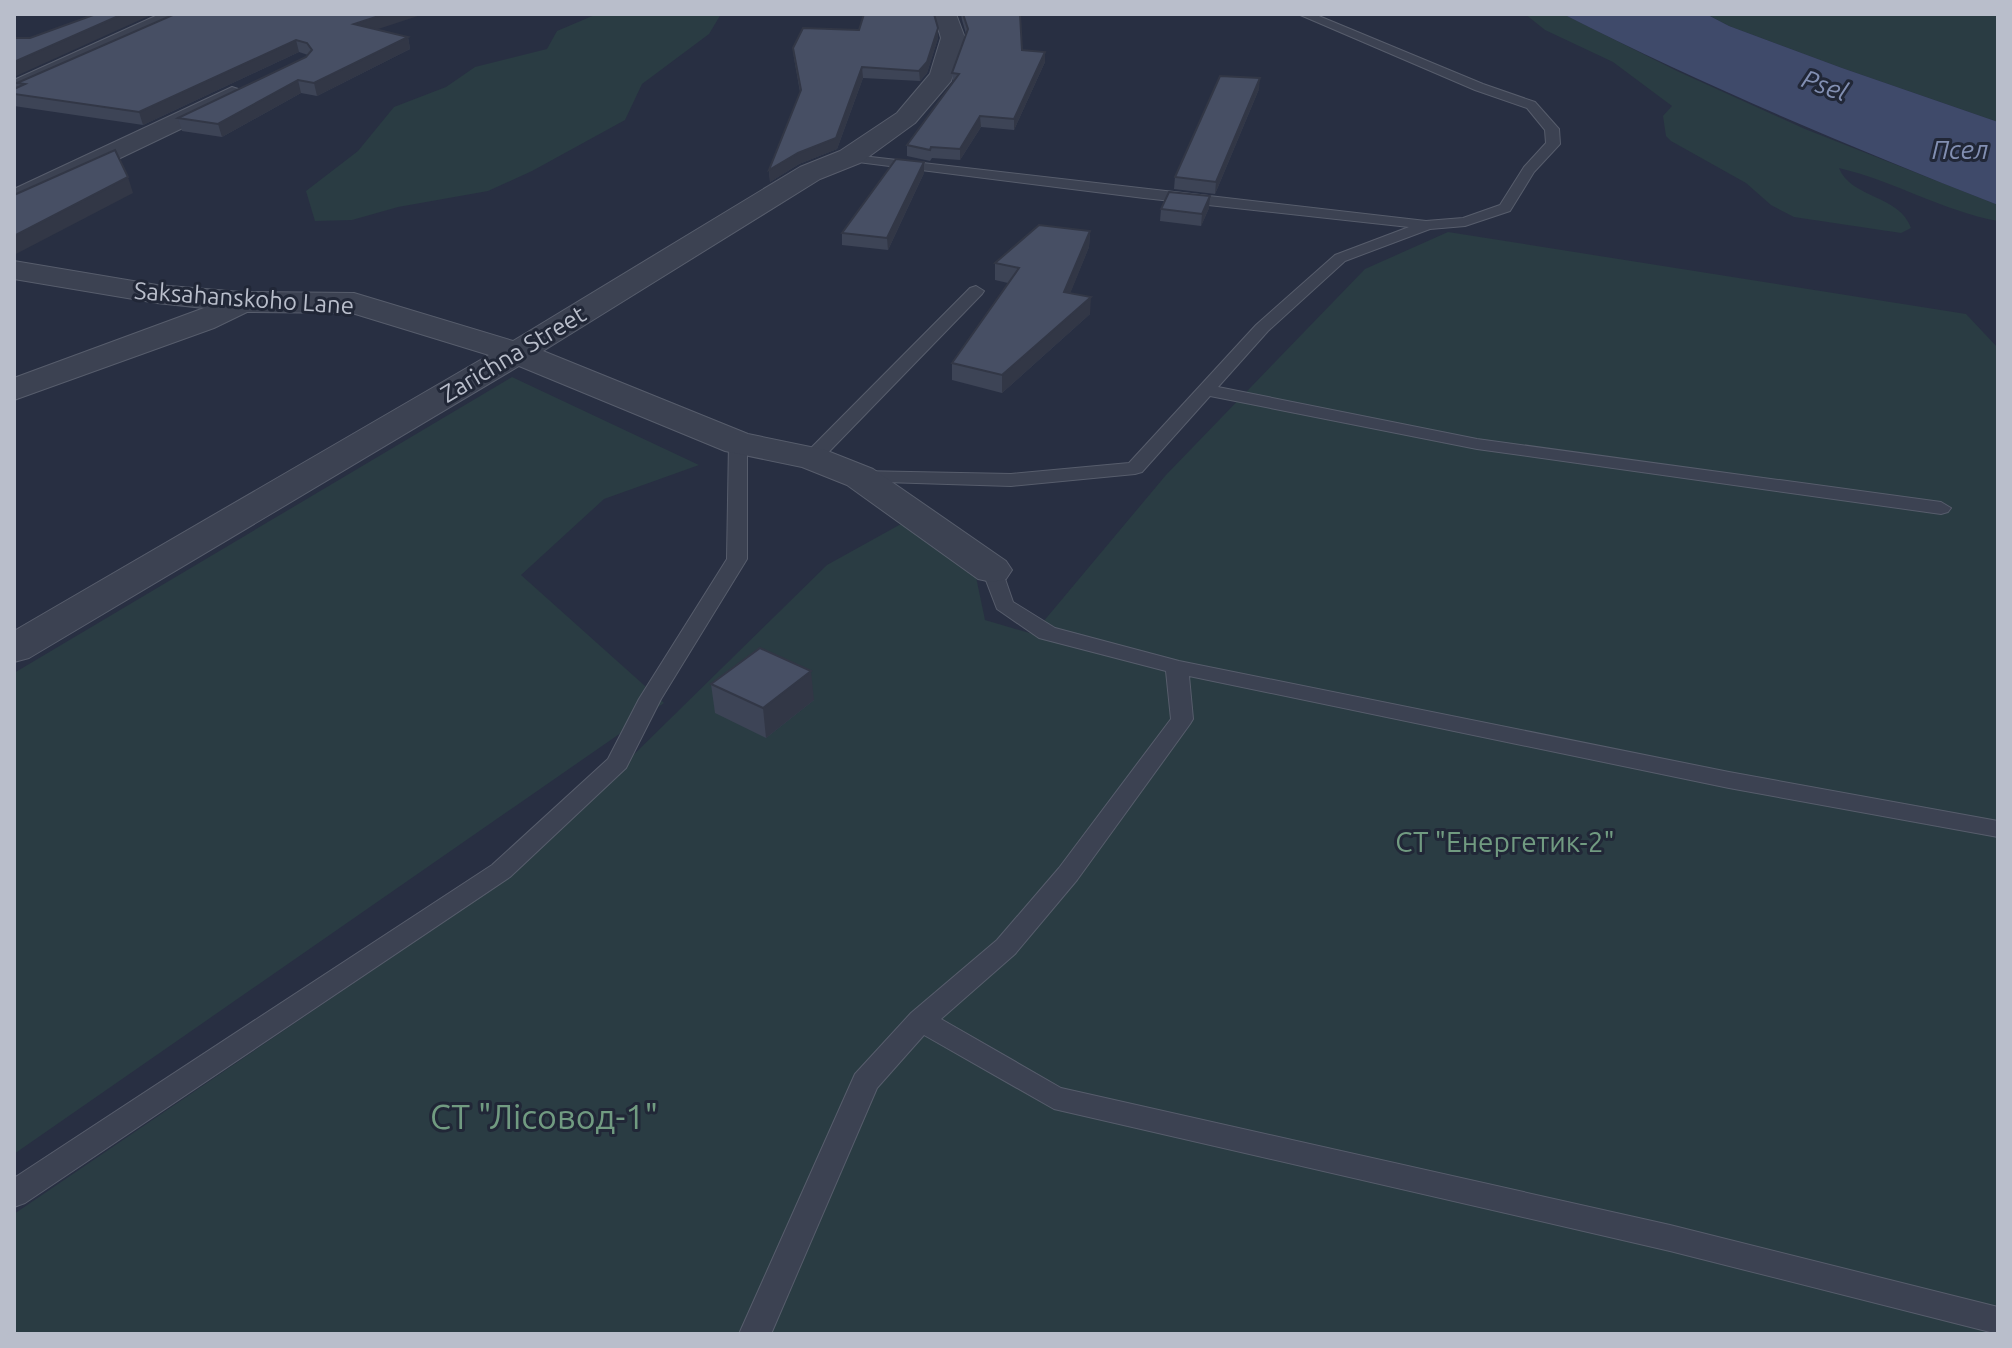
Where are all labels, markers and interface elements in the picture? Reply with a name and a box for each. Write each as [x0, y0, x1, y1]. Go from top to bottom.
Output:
water label: Psel [1798, 63, 1852, 107]
water label: Псел [1932, 135, 1988, 164]
street label: Saksahanskoho Lane [133, 277, 355, 319]
street label: Zarichna Street [436, 300, 591, 408]
park label: СТ "Енергетик-2" [1395, 826, 1615, 857]
park label: СТ "Лісовод-1" [430, 1097, 658, 1135]

